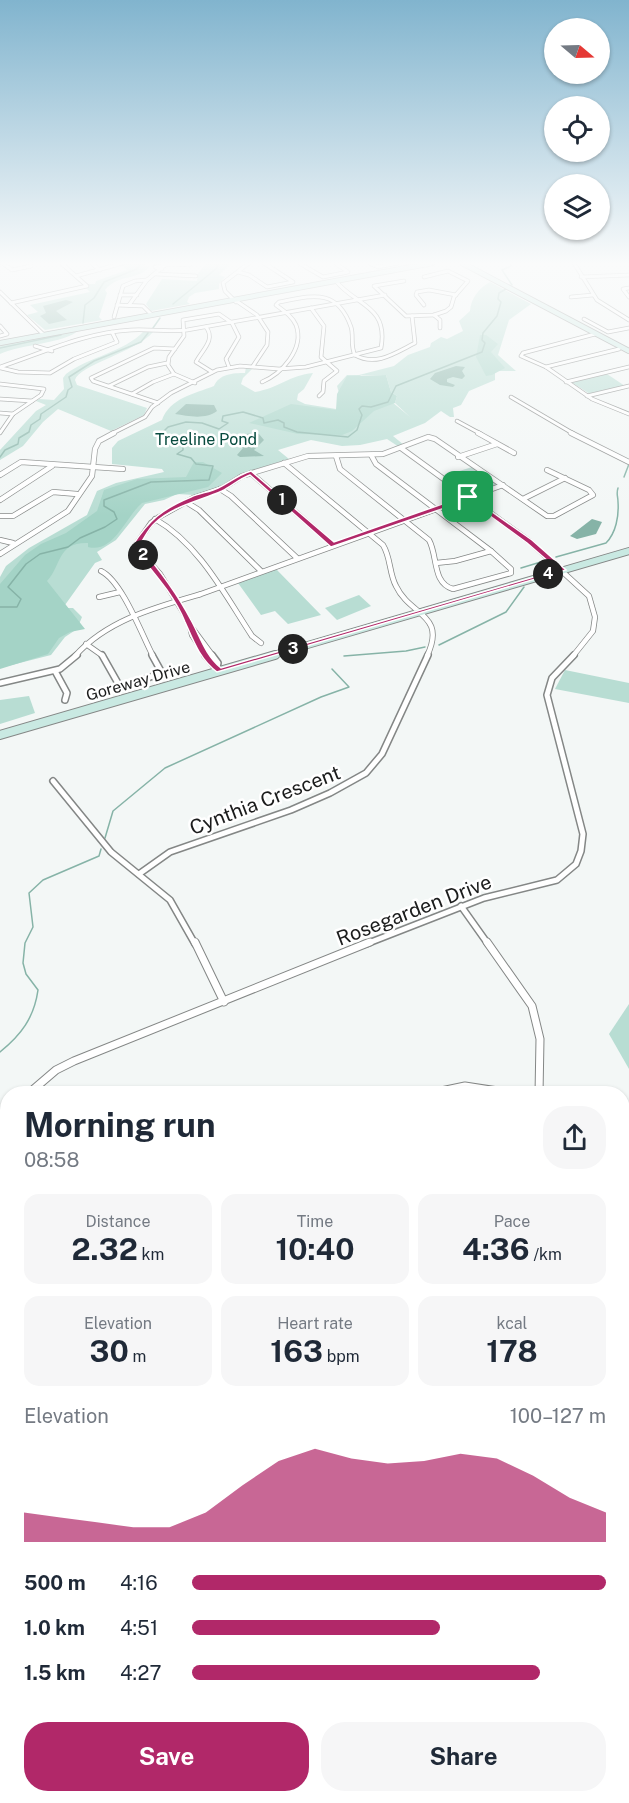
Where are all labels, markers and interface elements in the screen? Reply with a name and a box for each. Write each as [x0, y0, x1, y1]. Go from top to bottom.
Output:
north arrow [544, 18, 610, 84]
map controls [544, 18, 610, 240]
button: locate [544, 96, 610, 162]
button: layers [544, 174, 610, 240]
park label: Treeline Pond [155, 430, 257, 449]
pin [442, 471, 493, 522]
icon: arrive [451, 480, 484, 513]
pin: 1 [267, 485, 297, 515]
text: 1 [279, 490, 285, 509]
pin: 2 [128, 540, 158, 570]
text: 2 [138, 545, 148, 564]
pin: 4 [533, 559, 563, 589]
text: 4 [543, 564, 553, 583]
pin: 3 [278, 634, 308, 664]
text: 3 [288, 639, 298, 658]
street label: Goreway Drive [84, 657, 192, 705]
street label: Cynthia Crescent [186, 760, 344, 840]
street label: Rosegarden Drive [333, 869, 495, 951]
text: Morning run [24, 1106, 216, 1144]
button: share [543, 1106, 606, 1169]
text: 08:58 [24, 1148, 79, 1172]
text: Distance [86, 1212, 150, 1231]
text: Time [297, 1212, 333, 1231]
text: Pace [494, 1212, 530, 1231]
text: 2.32 [72, 1231, 138, 1267]
text: 10:40 [275, 1231, 355, 1267]
text: 4:36 [462, 1231, 530, 1267]
text: km [138, 1245, 164, 1264]
text: /km [530, 1245, 562, 1264]
text: Elevation [84, 1314, 152, 1333]
text: Heart rate [277, 1314, 353, 1333]
text: kcal [497, 1314, 527, 1333]
text: 30 [90, 1333, 129, 1369]
text: 163 [270, 1333, 323, 1369]
text: 178 [486, 1333, 538, 1369]
text: m [129, 1347, 146, 1366]
text: bpm [323, 1347, 360, 1366]
text: Elevation [24, 1404, 109, 1428]
text: 100–127 m [510, 1404, 606, 1428]
text: 500 m [24, 1571, 86, 1595]
text: 4:16 [120, 1571, 158, 1595]
text: 1.0 km [24, 1616, 85, 1640]
text: 4:51 [120, 1616, 158, 1640]
text: 1.5 km [24, 1661, 85, 1685]
text: 4:27 [120, 1661, 161, 1685]
button: Save [24, 1722, 309, 1791]
button: Share [321, 1722, 606, 1791]

